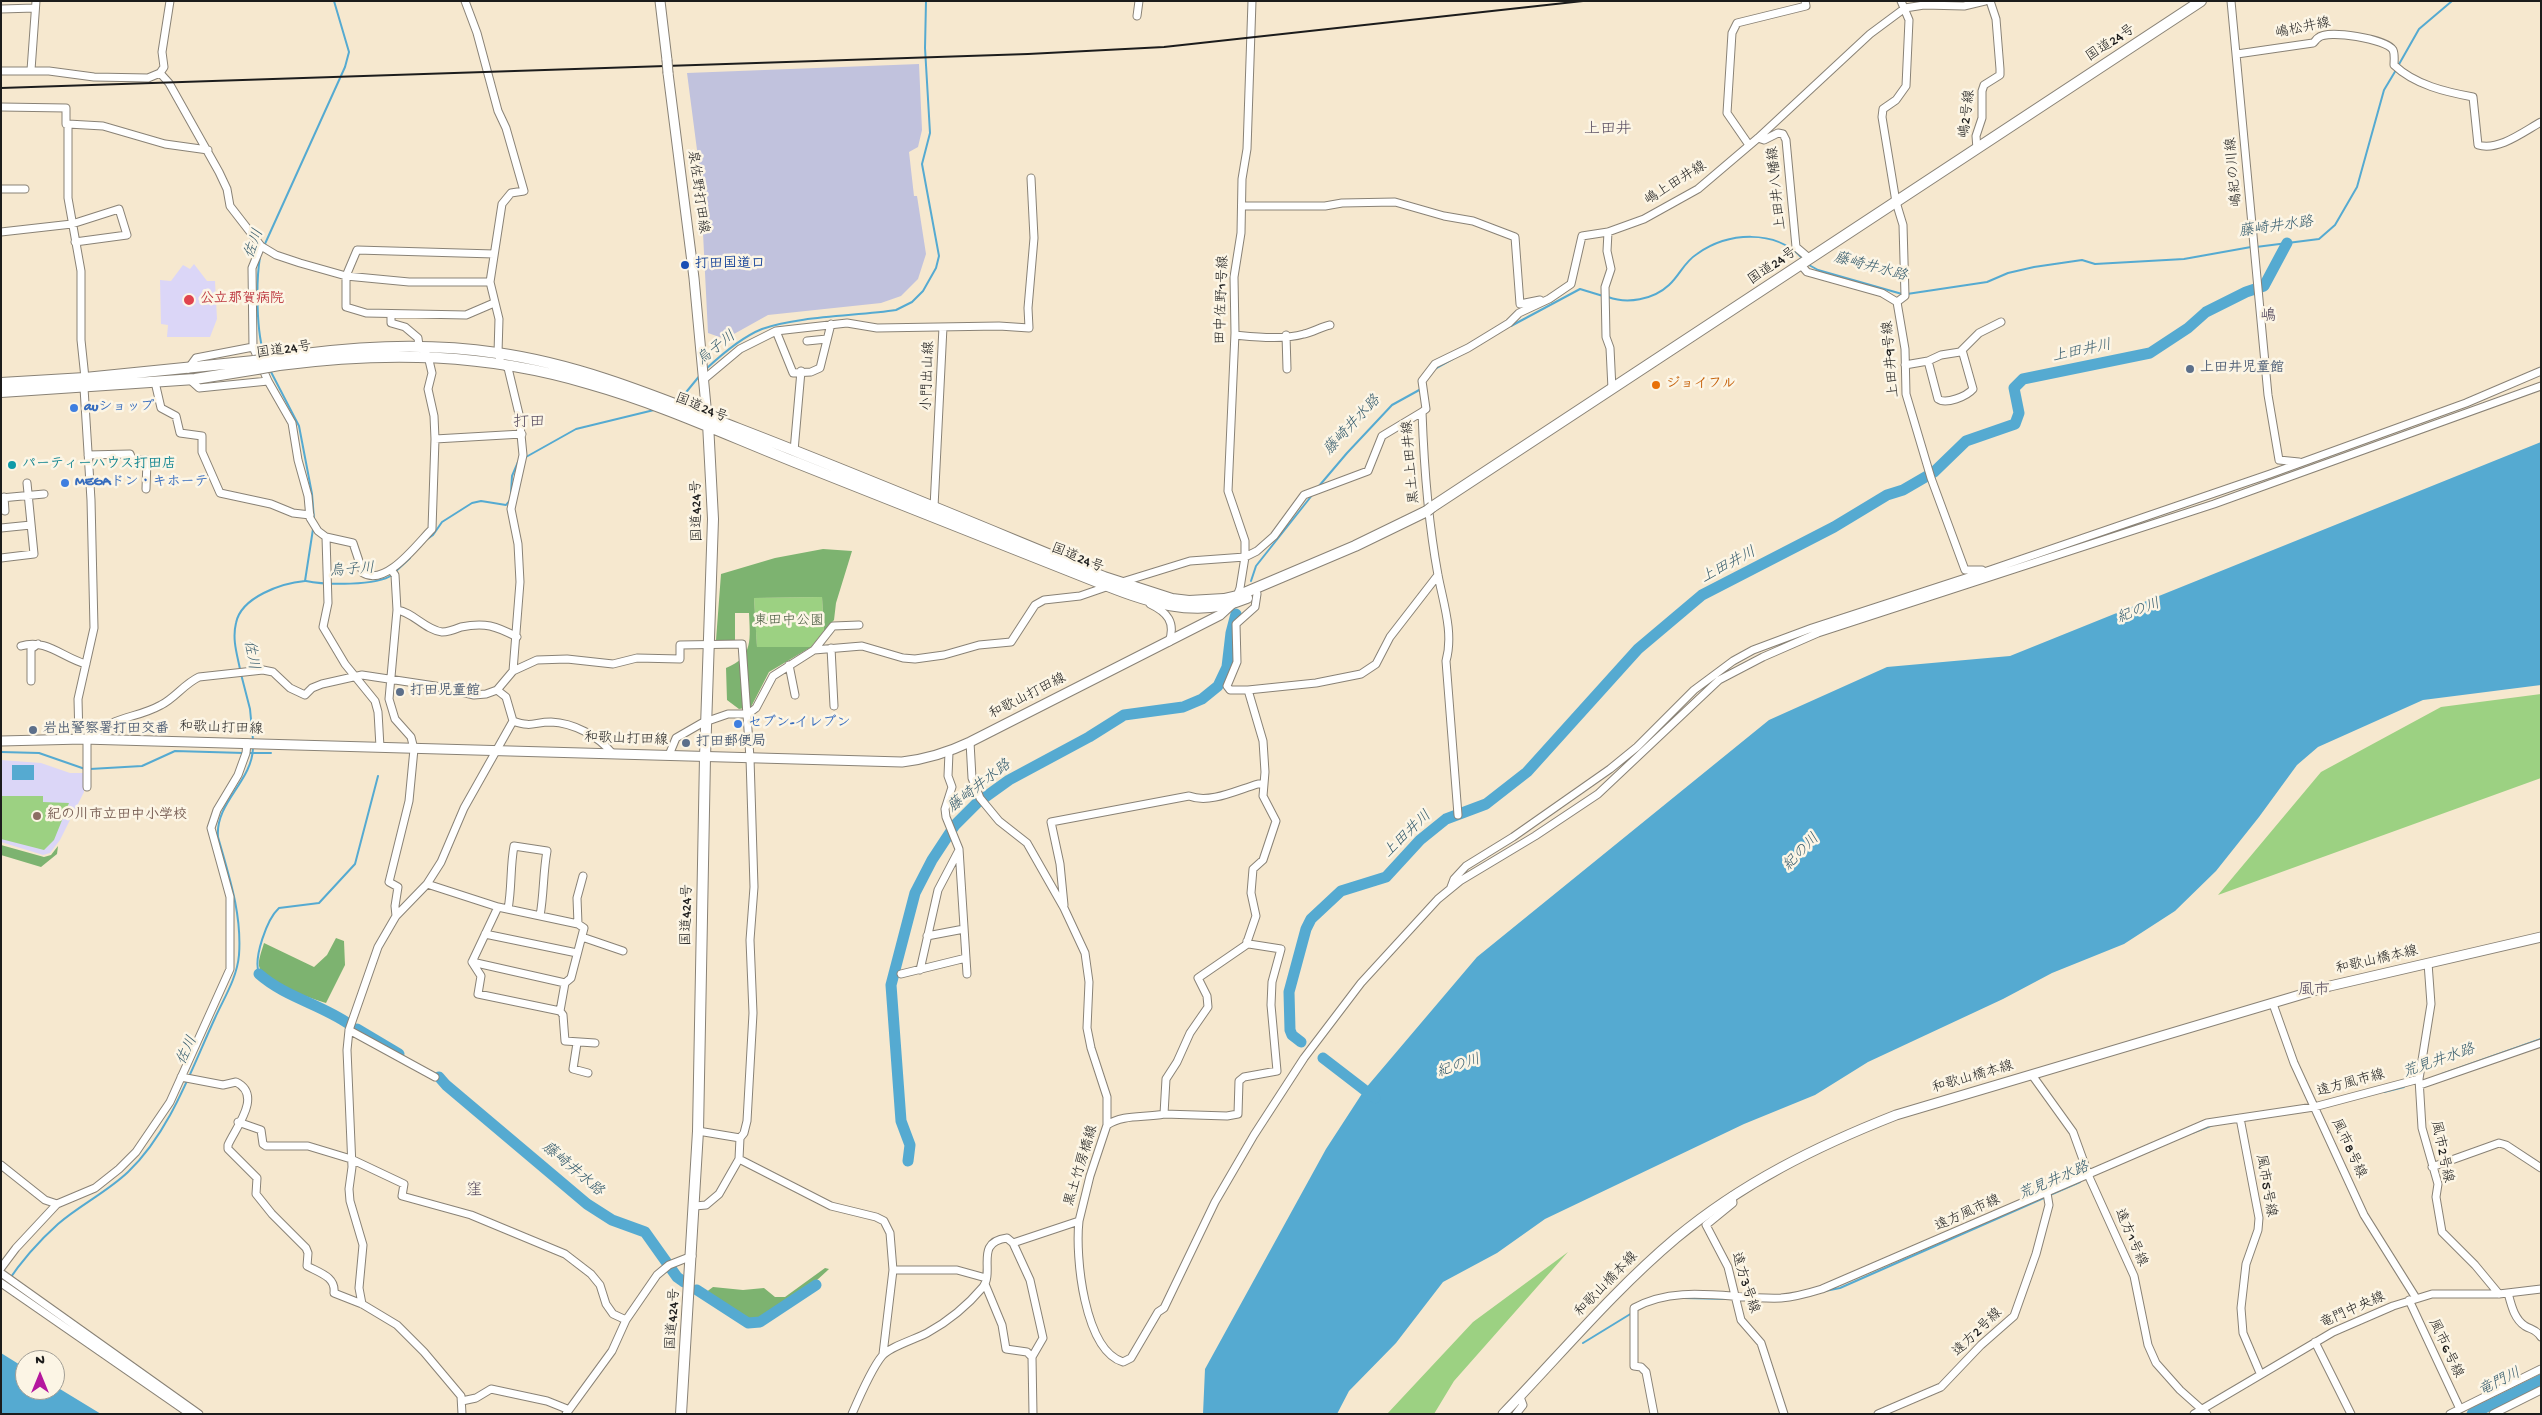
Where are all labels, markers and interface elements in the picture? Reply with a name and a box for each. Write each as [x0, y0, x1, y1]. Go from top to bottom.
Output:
street label: 嶋松井線 [2274, 15, 2332, 43]
street label: 国道24号 [2083, 22, 2139, 66]
street label: 嶋2号線 [1957, 89, 1979, 139]
district label: 上田井 [1584, 121, 1632, 141]
street label: 嶋紀の川線 [2224, 136, 2246, 208]
street label: 上田井八幡線 [1765, 145, 1791, 231]
street label: 泉佐野打田線 [683, 149, 711, 235]
street label: 嶋上田井線 [1642, 158, 1710, 210]
water label: 藤崎井水路 [2238, 214, 2314, 242]
water label: 佐川 [241, 227, 269, 261]
street label: 国道24号 [1745, 245, 1801, 289]
water label: 藤崎井水路 [1831, 250, 1909, 286]
street label: 田中佐野1号線 [1213, 255, 1233, 345]
place label: 打田国道口 [695, 257, 765, 273]
marker: 打田国道口 [679, 259, 691, 271]
place label: 公立那賀病院 [200, 292, 284, 308]
marker: 公立那賀病院 [182, 293, 196, 307]
district label: 嶋 [2260, 308, 2276, 328]
street label: 上田井9号線 [1880, 320, 1904, 398]
water label: 烏子川 [694, 328, 740, 370]
water label: 上田井川 [2051, 337, 2113, 367]
street label: 国道24号 [255, 339, 313, 363]
street label: 小門出山線 [919, 341, 939, 411]
place label: 上田井児童館 [2200, 361, 2284, 377]
marker: 上田井児童館 [2184, 363, 2196, 375]
place label: ジョイフル [1666, 377, 1736, 393]
marker: ジョイフル [1650, 379, 1662, 391]
street label: 国道24号 [672, 391, 730, 427]
water label: 藤崎井水路 [1321, 392, 1385, 460]
place label: auショップ [84, 400, 154, 416]
marker: auショップ [68, 402, 80, 414]
district label: 打田 [513, 414, 545, 434]
street label: 黒土上田井線 [1400, 419, 1424, 505]
place label: パーティーハウス打田店 [22, 457, 176, 473]
marker: パーティーハウス打田店 [6, 459, 18, 471]
place label: MEGAドン・キホーテ [75, 475, 209, 491]
marker: MEGAドン・キホーテ [59, 477, 71, 489]
street label: 国道424号 [689, 480, 707, 542]
street label: 国道24号 [1048, 541, 1106, 577]
water label: 上田井川 [1698, 544, 1760, 588]
water label: 烏子川 [329, 560, 375, 582]
water label: 紀の川 [2115, 596, 2163, 628]
park label: 東田中公園 [754, 614, 824, 630]
water label: 佐川 [239, 639, 261, 671]
street label: 和歌山打田線 [987, 670, 1069, 724]
place label: 打田児童館 [410, 684, 480, 700]
marker: 打田児童館 [394, 686, 406, 698]
place label: セブン-イレブン [748, 716, 850, 732]
marker: セブン-イレブン [732, 718, 744, 730]
street label: 和歌山打田線 [179, 719, 263, 739]
place label: 岩出警察署打田交番 [43, 722, 169, 738]
marker: 岩出警察署打田交番 [27, 724, 39, 736]
street label: 和歌山打田線 [584, 730, 668, 750]
place label: 打田郵便局 [696, 735, 766, 751]
marker: 打田郵便局 [680, 737, 692, 749]
water label: 藤崎井水路 [945, 757, 1015, 817]
place label: 紀の川市立田中小学校 [47, 808, 187, 824]
water label: 上田井川 [1380, 808, 1436, 862]
marker: 紀の川市立田中小学校 [31, 810, 43, 822]
water label: 紀の川 [1780, 831, 1824, 875]
street label: 国道424号 [679, 884, 697, 946]
street label: 和歌山橋本線 [2334, 943, 2420, 979]
district label: 風市 [2298, 982, 2330, 1002]
water label: 佐川 [174, 1034, 202, 1068]
water label: 荒見井水路 [2401, 1041, 2477, 1083]
water label: 紀の川 [1435, 1051, 1483, 1083]
street label: 和歌山橋本線 [1930, 1058, 2016, 1098]
street label: 遠方風市線 [2315, 1067, 2387, 1101]
street label: 風市8号線 [2327, 1117, 2369, 1181]
street label: 風市2号線 [2426, 1120, 2456, 1184]
street label: 黒土竹房橋線 [1062, 1123, 1102, 1209]
water label: 藤崎井水路 [537, 1139, 607, 1201]
street label: 風市5号線 [2251, 1153, 2279, 1219]
water label: 荒見井水路 [2016, 1159, 2092, 1205]
district label: 窪 [466, 1182, 482, 1202]
street label: 遠方風市線 [1933, 1192, 2003, 1236]
street label: 遠方1号線 [2110, 1206, 2150, 1270]
street label: 和歌山橋本線 [1572, 1249, 1642, 1321]
street label: 遠方3号線 [1726, 1250, 1762, 1316]
street label: 国道424号 [663, 1287, 685, 1351]
street label: 竜門中央線 [2318, 1289, 2388, 1333]
street label: 遠方2号線 [1950, 1305, 2006, 1361]
street label: 風市6号線 [2424, 1317, 2466, 1381]
north arrow [15, 1350, 65, 1400]
text: N [35, 1352, 45, 1369]
water label: 竜門川 [2476, 1365, 2524, 1401]

